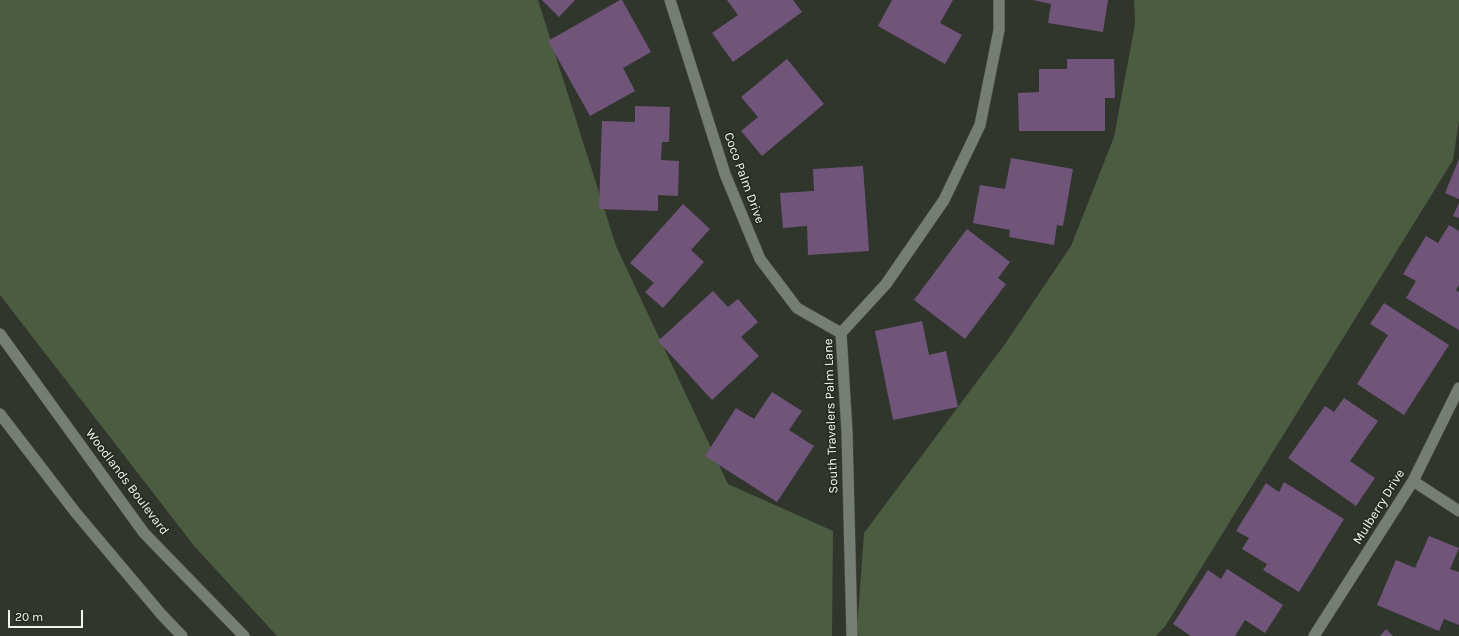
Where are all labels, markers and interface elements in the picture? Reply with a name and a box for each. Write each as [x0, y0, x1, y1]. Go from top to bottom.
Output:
street label: Coco Palm Drive [720, 130, 768, 226]
street label: South Travelers Palm Lane [820, 338, 842, 494]
street label: Woodlands Boulevard [82, 426, 172, 538]
street label: Mulberry Drive [1350, 466, 1408, 548]
scale bar [10, 602, 85, 628]
text: 20 m [15, 610, 43, 624]

